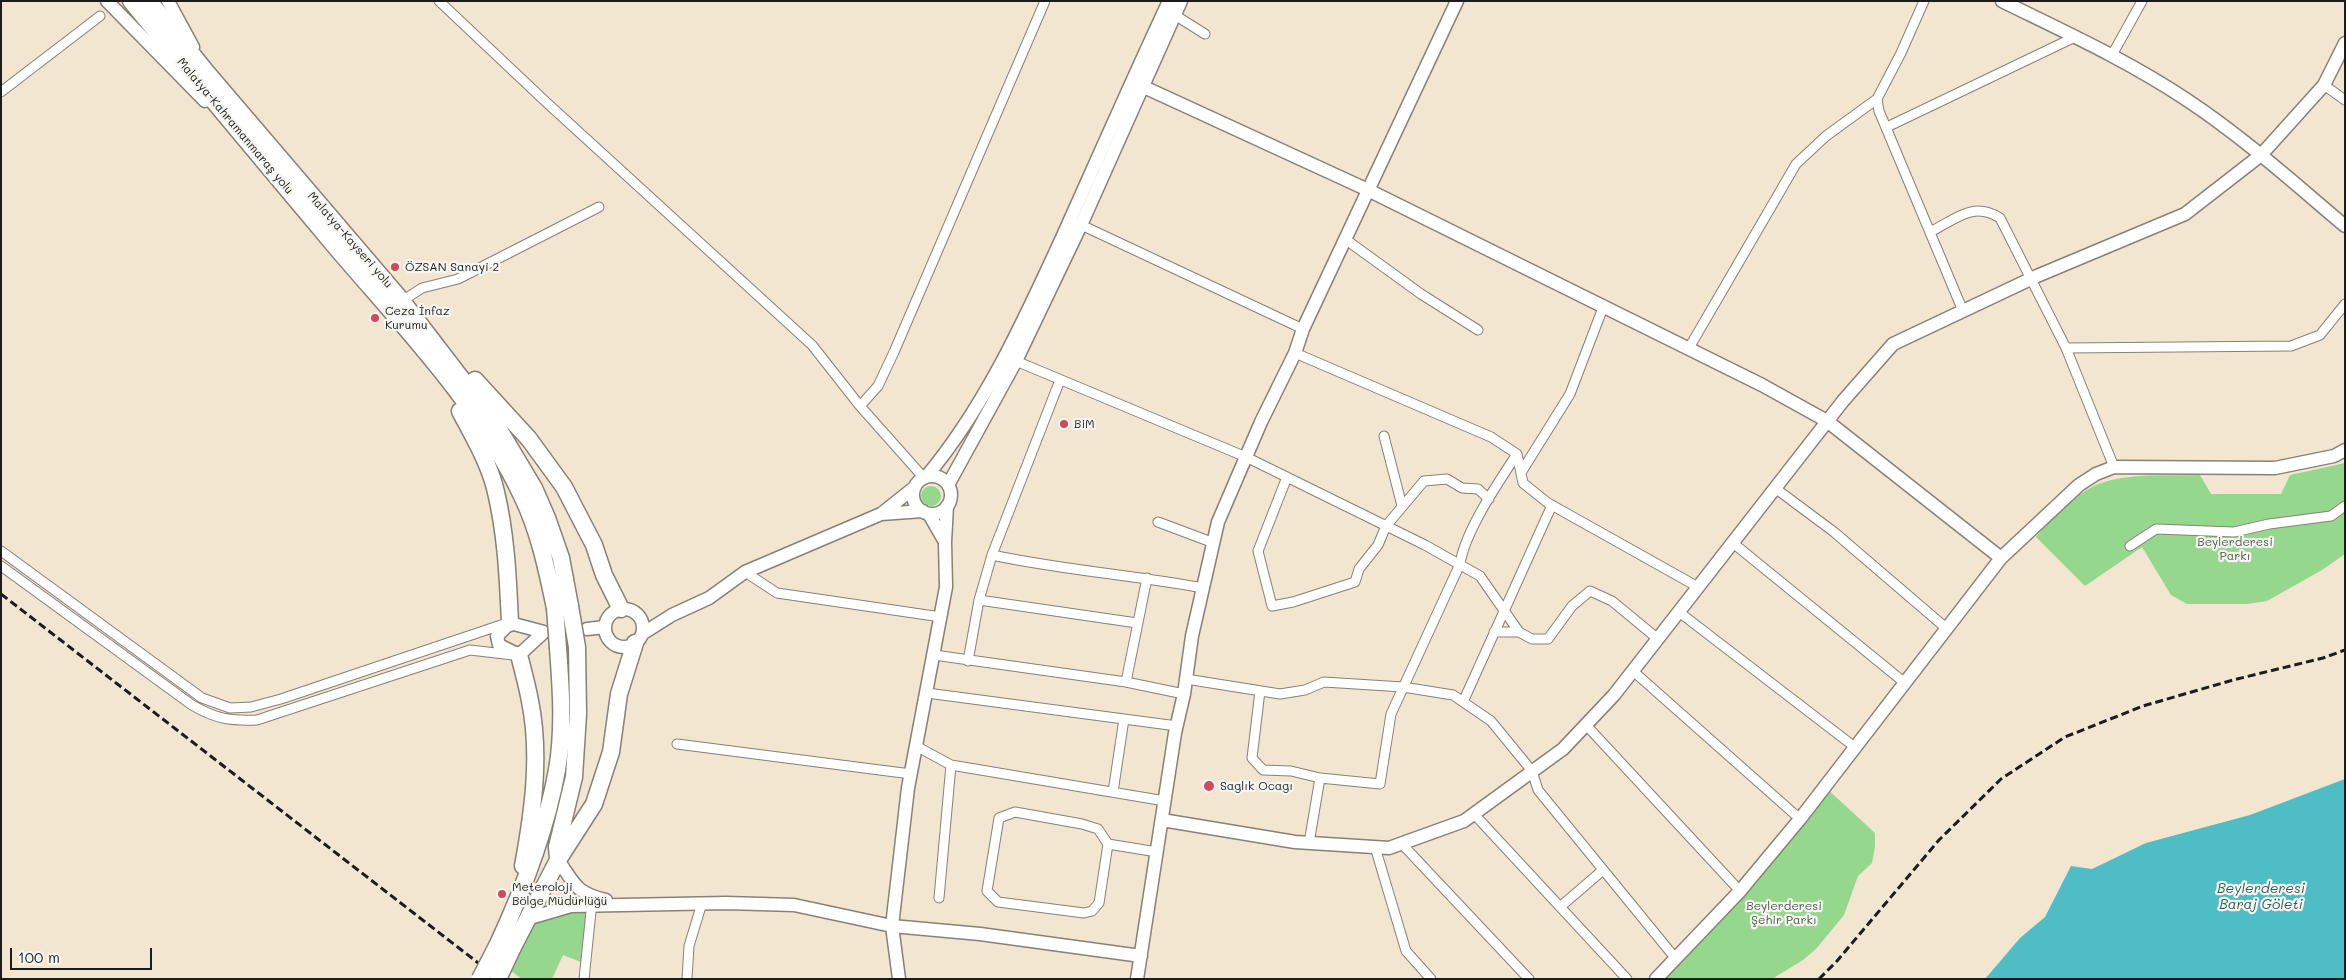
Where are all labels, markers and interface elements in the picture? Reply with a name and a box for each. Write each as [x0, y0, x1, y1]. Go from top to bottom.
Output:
street label: Malatya-Kahramanmaraş yolu [174, 55, 296, 197]
street label: Malatya-Kayseri yolu [304, 189, 396, 291]
place label: ÖZSAN Sanayi 2 [405, 260, 499, 274]
marker: ÖZSAN Sanayi 2 [389, 261, 401, 273]
place label: Ceza İnfaz Kurumu [385, 304, 450, 332]
marker: Ceza İnfaz Kurumu [369, 312, 381, 324]
place label: BiM [1074, 417, 1095, 431]
marker: BiM [1058, 418, 1070, 430]
park label: Beylerderesi Parkı [2197, 535, 2273, 563]
marker: Saglık Ocagı [1202, 779, 1216, 793]
place label: Saglık Ocagı [1220, 779, 1293, 793]
place label: Meteroloji Bölge Müdürlüğü [512, 880, 607, 908]
water label: Beylerderesi Baraj Göleti [2217, 881, 2305, 914]
marker: Meteroloji Bölge Müdürlüğü [496, 888, 508, 900]
park label: Beylerderesi Şehir Parkı [1746, 899, 1822, 927]
scale bar [12, 938, 155, 970]
text: 100 m [18, 947, 60, 967]

